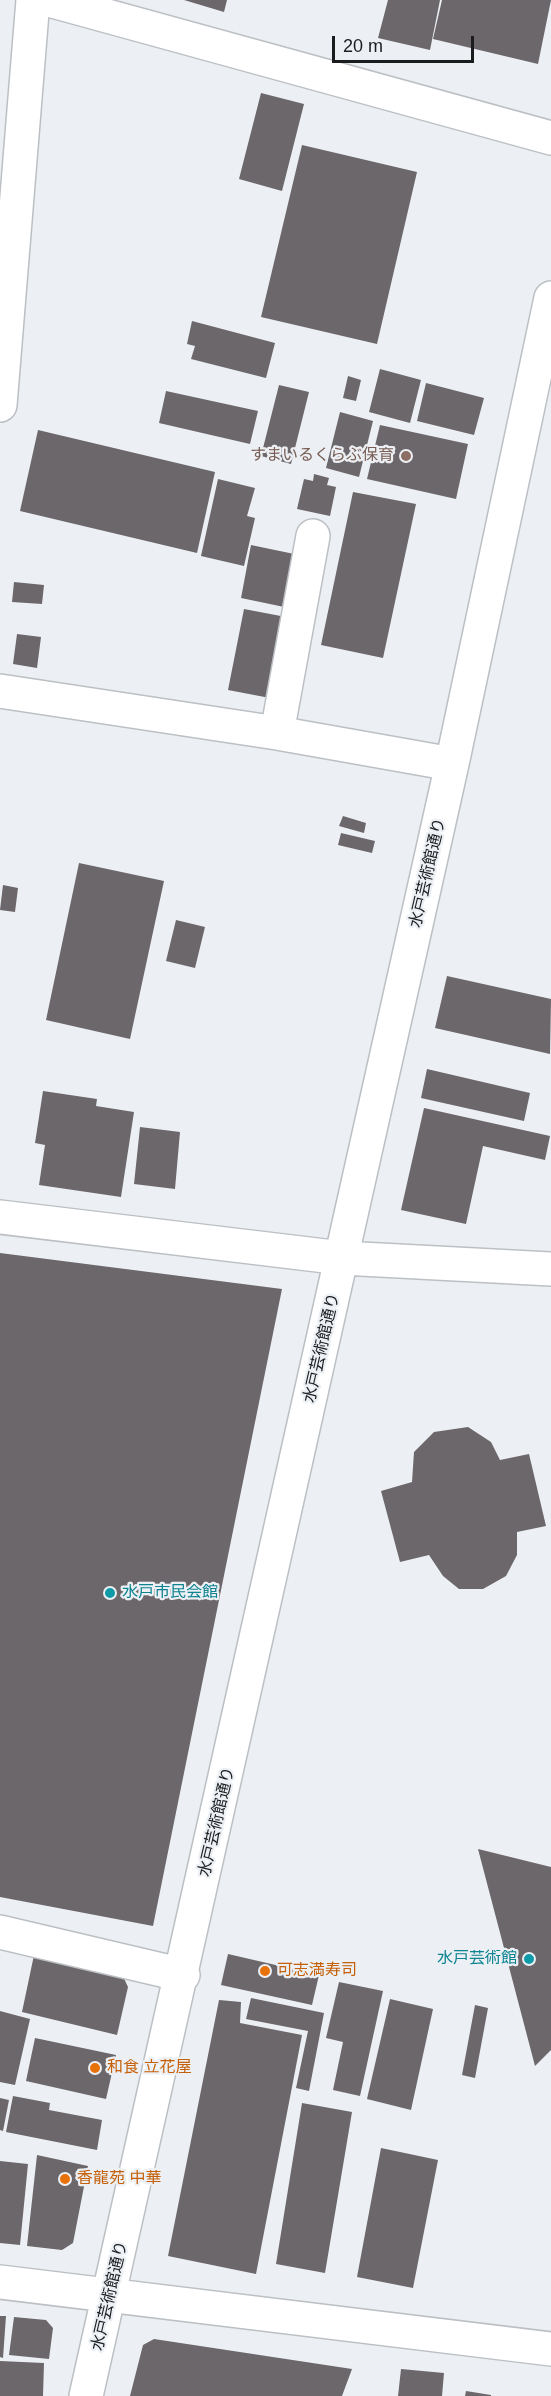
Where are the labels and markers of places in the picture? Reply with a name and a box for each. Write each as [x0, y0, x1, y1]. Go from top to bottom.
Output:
place label: すまいるくらぶ保育 [250, 446, 394, 466]
marker: すまいるくらぶ保育 [399, 449, 413, 463]
place label: 水戸市民会館 [122, 1583, 218, 1603]
marker: 水戸市民会館 [103, 1586, 117, 1600]
place label: 水戸芸術館 [437, 1949, 517, 1969]
marker: 水戸芸術館 [522, 1952, 536, 1966]
place label: 可志満寿司 [277, 1961, 357, 1981]
marker: 可志満寿司 [258, 1964, 272, 1978]
place label: 和食 立花屋 [107, 2058, 191, 2078]
marker: 和食 立花屋 [88, 2061, 102, 2075]
place label: 香龍苑 中華 [77, 2169, 161, 2189]
marker: 香龍苑 中華 [58, 2172, 72, 2186]

